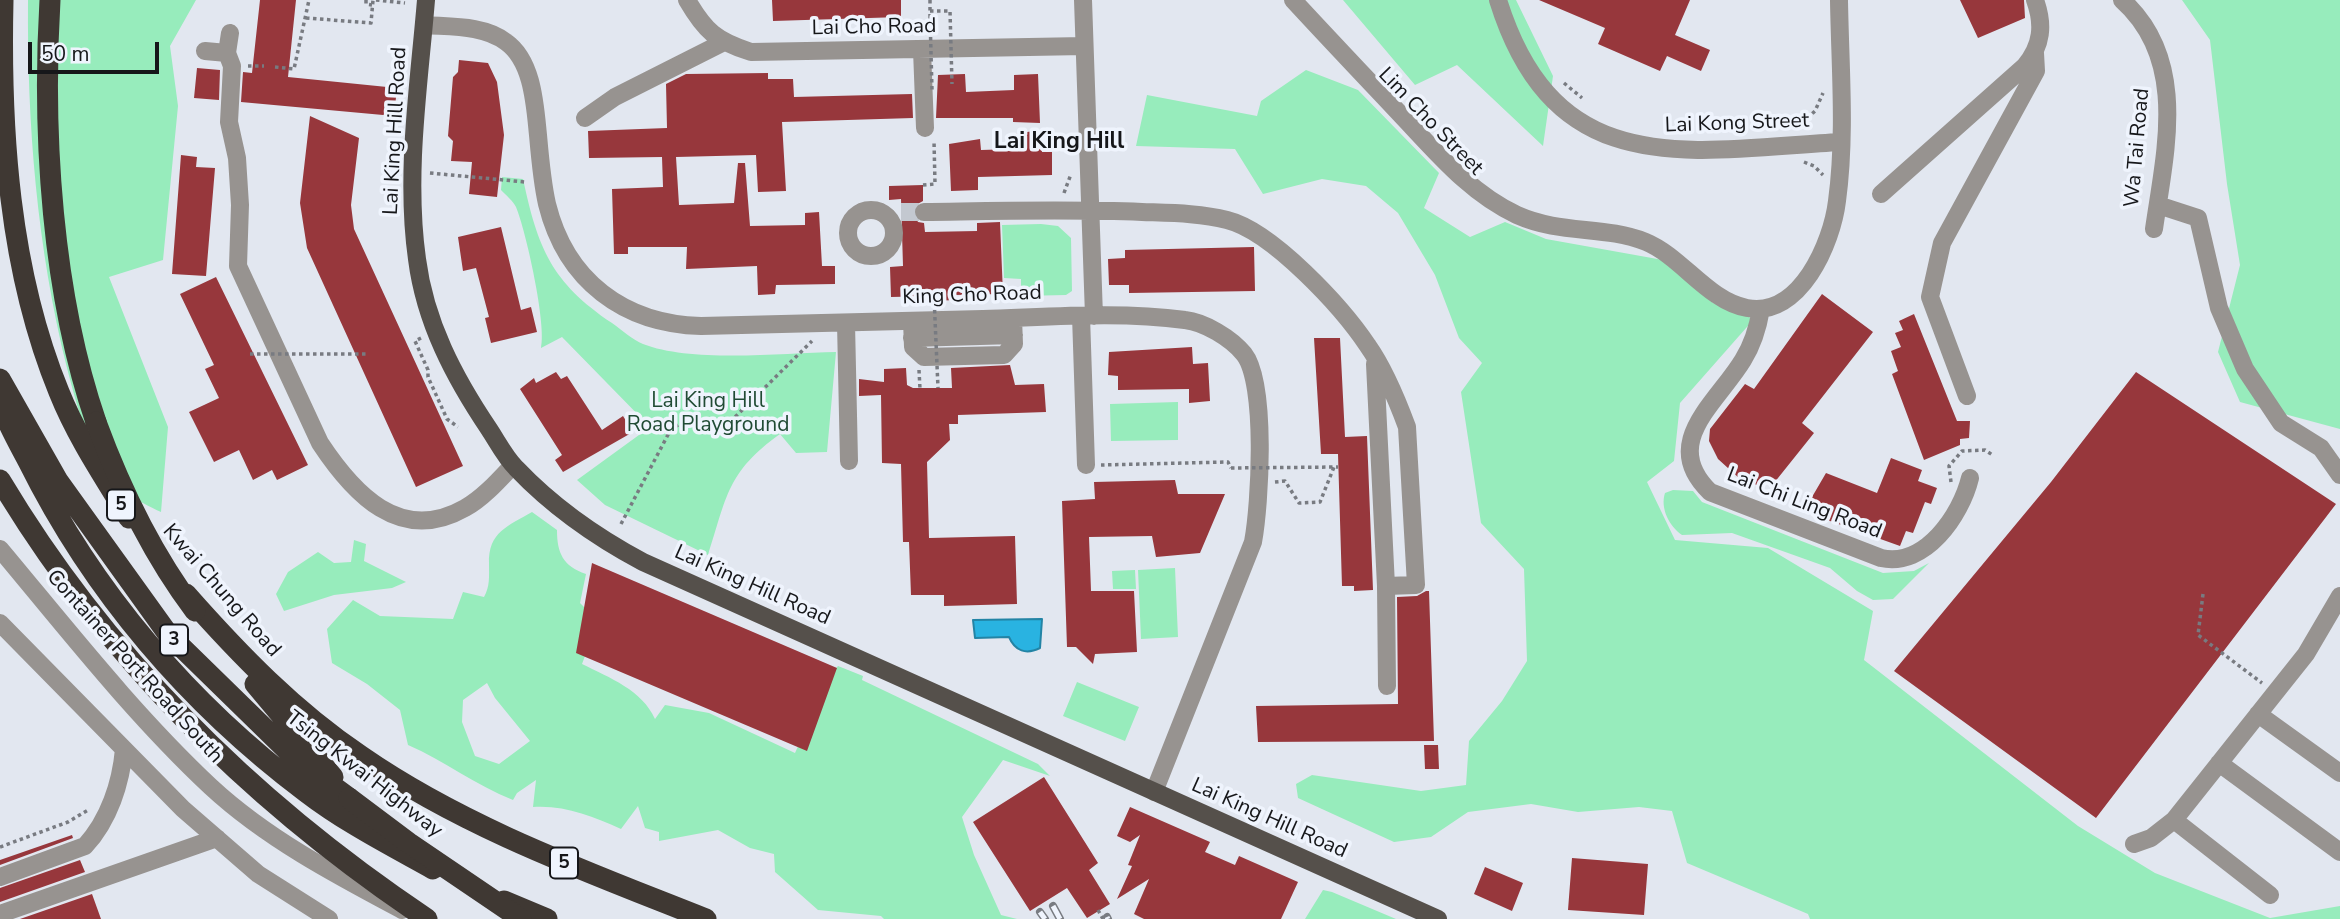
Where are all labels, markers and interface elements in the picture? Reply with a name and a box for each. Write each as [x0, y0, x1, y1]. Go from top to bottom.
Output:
street label: Lai Cho Road [811, 14, 937, 42]
scale bar [32, 28, 163, 72]
text: 50 m [41, 40, 90, 68]
street label: Lai King Hill Road [379, 46, 413, 216]
street label: Lim Cho Street [1372, 63, 1488, 181]
street label: Wa Tai Road [2120, 87, 2156, 209]
street label: Lai Kong Street [1664, 109, 1810, 139]
district label: Lai King Hill [994, 128, 1124, 156]
street label: King Cho Road [902, 281, 1042, 311]
park label: Lai King Hill Road Playground [627, 389, 789, 439]
street label: Lai Chi Ling Road [1723, 463, 1885, 545]
road number: 5 [107, 490, 135, 520]
street label: Kwai Chung Road [156, 519, 286, 663]
street label: Lai King Hill Road [670, 540, 834, 632]
street label: Container Port Road South [40, 565, 228, 769]
road number: 3 [160, 624, 188, 656]
street label: Tsing Kwai Highway [281, 706, 447, 844]
street label: Lai King Hill Road [1187, 773, 1351, 865]
road number: 5 [550, 848, 578, 878]

